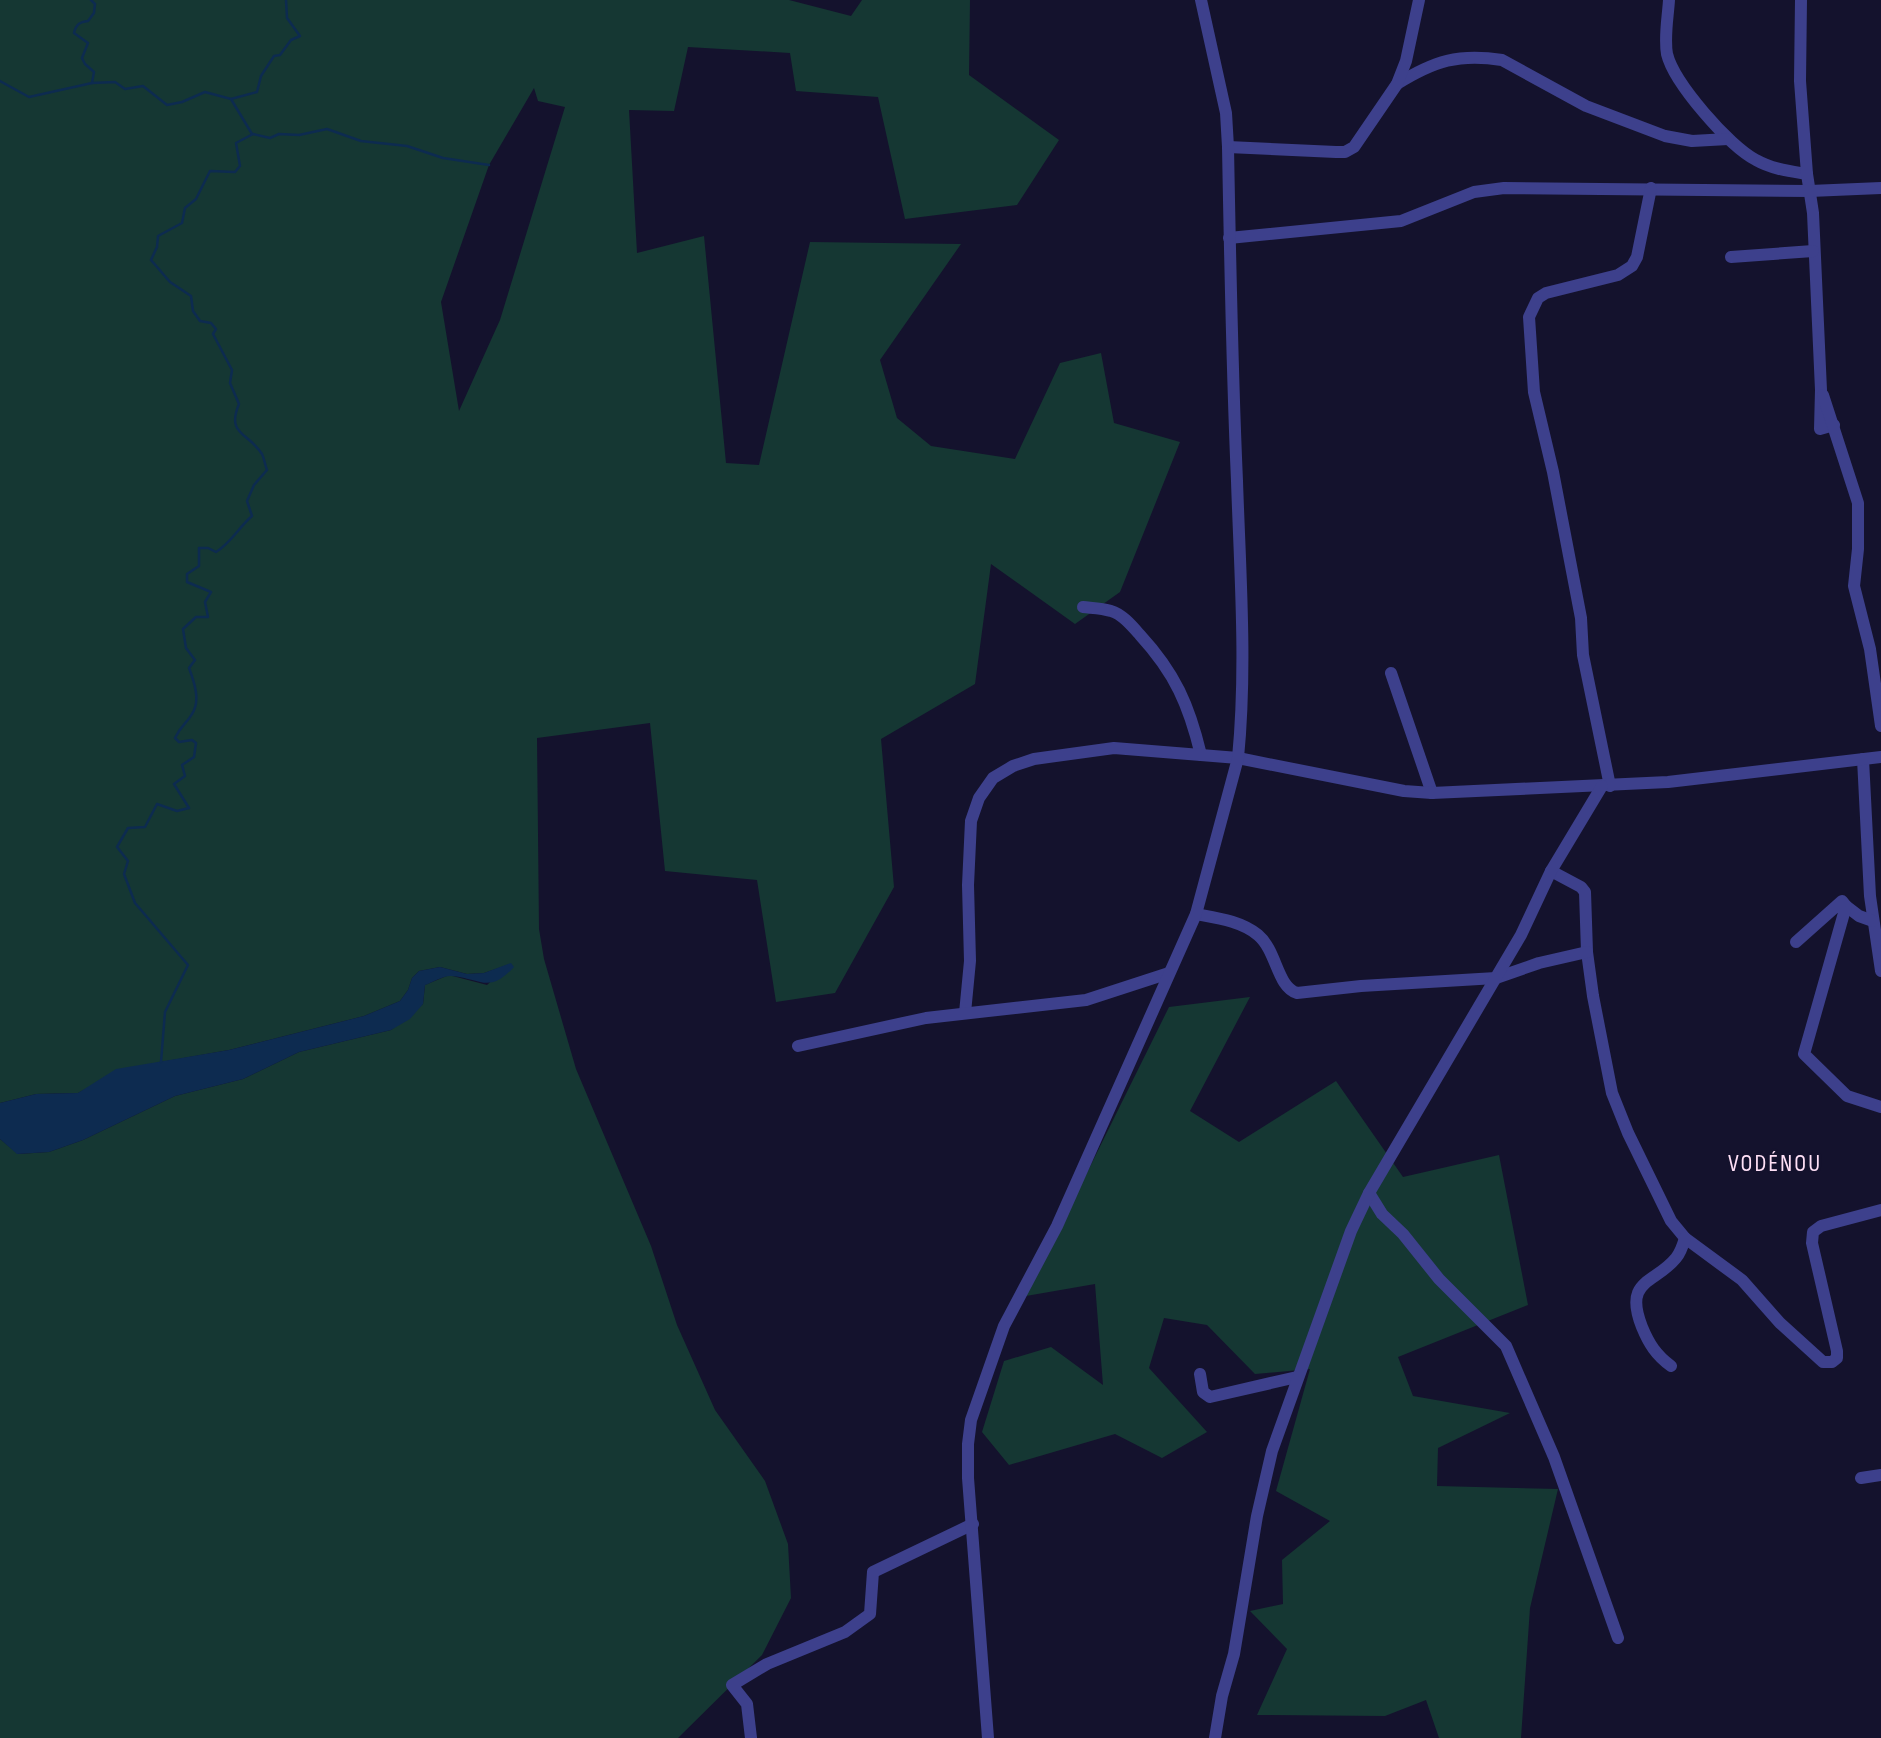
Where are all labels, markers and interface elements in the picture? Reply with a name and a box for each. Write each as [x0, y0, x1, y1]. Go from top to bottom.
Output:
district label: VODÉNOU [1728, 1149, 1822, 1178]

